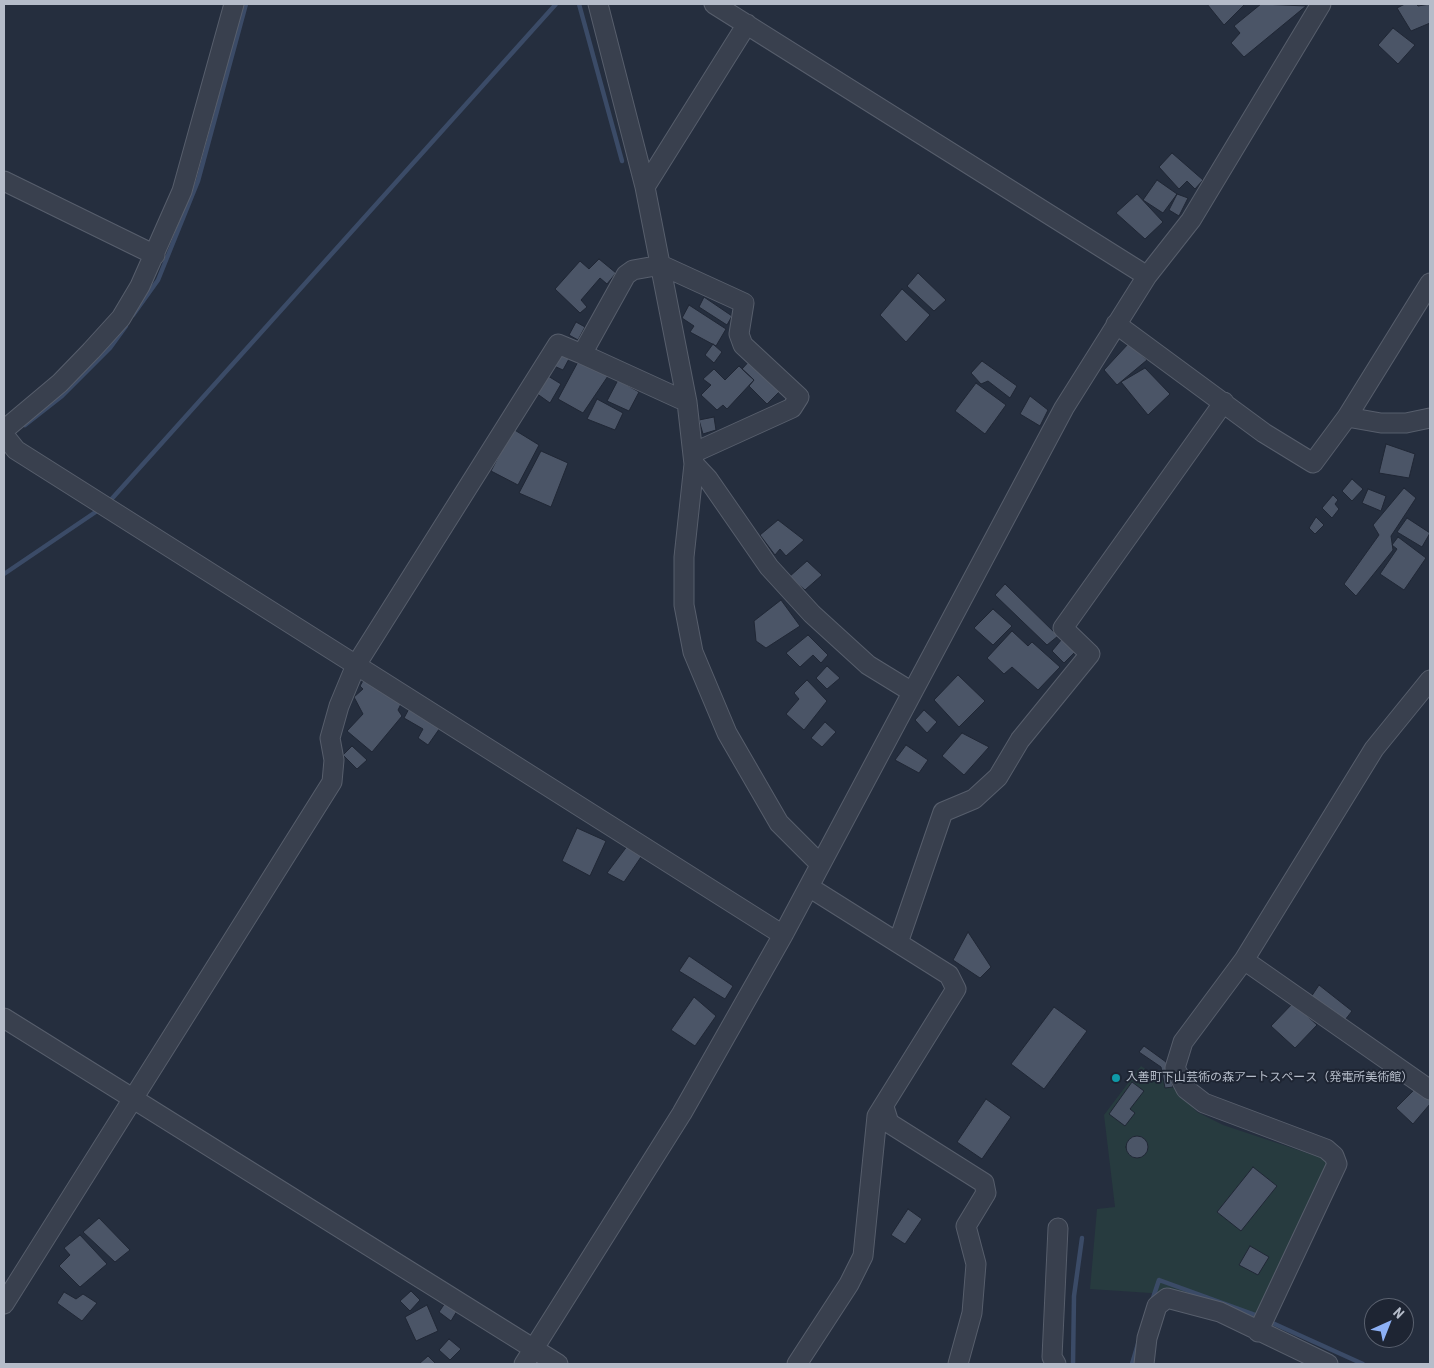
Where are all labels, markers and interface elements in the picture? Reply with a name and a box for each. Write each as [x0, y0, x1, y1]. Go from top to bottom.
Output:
place label: 入善町下山芸術の森アートスペース（発電所美術館） [1126, 1071, 1413, 1085]
marker: 入善町下山芸術の森アートスペース（発電所美術館） [1110, 1072, 1122, 1084]
north arrow [1364, 1298, 1414, 1348]
text: N [1390, 1304, 1407, 1322]

